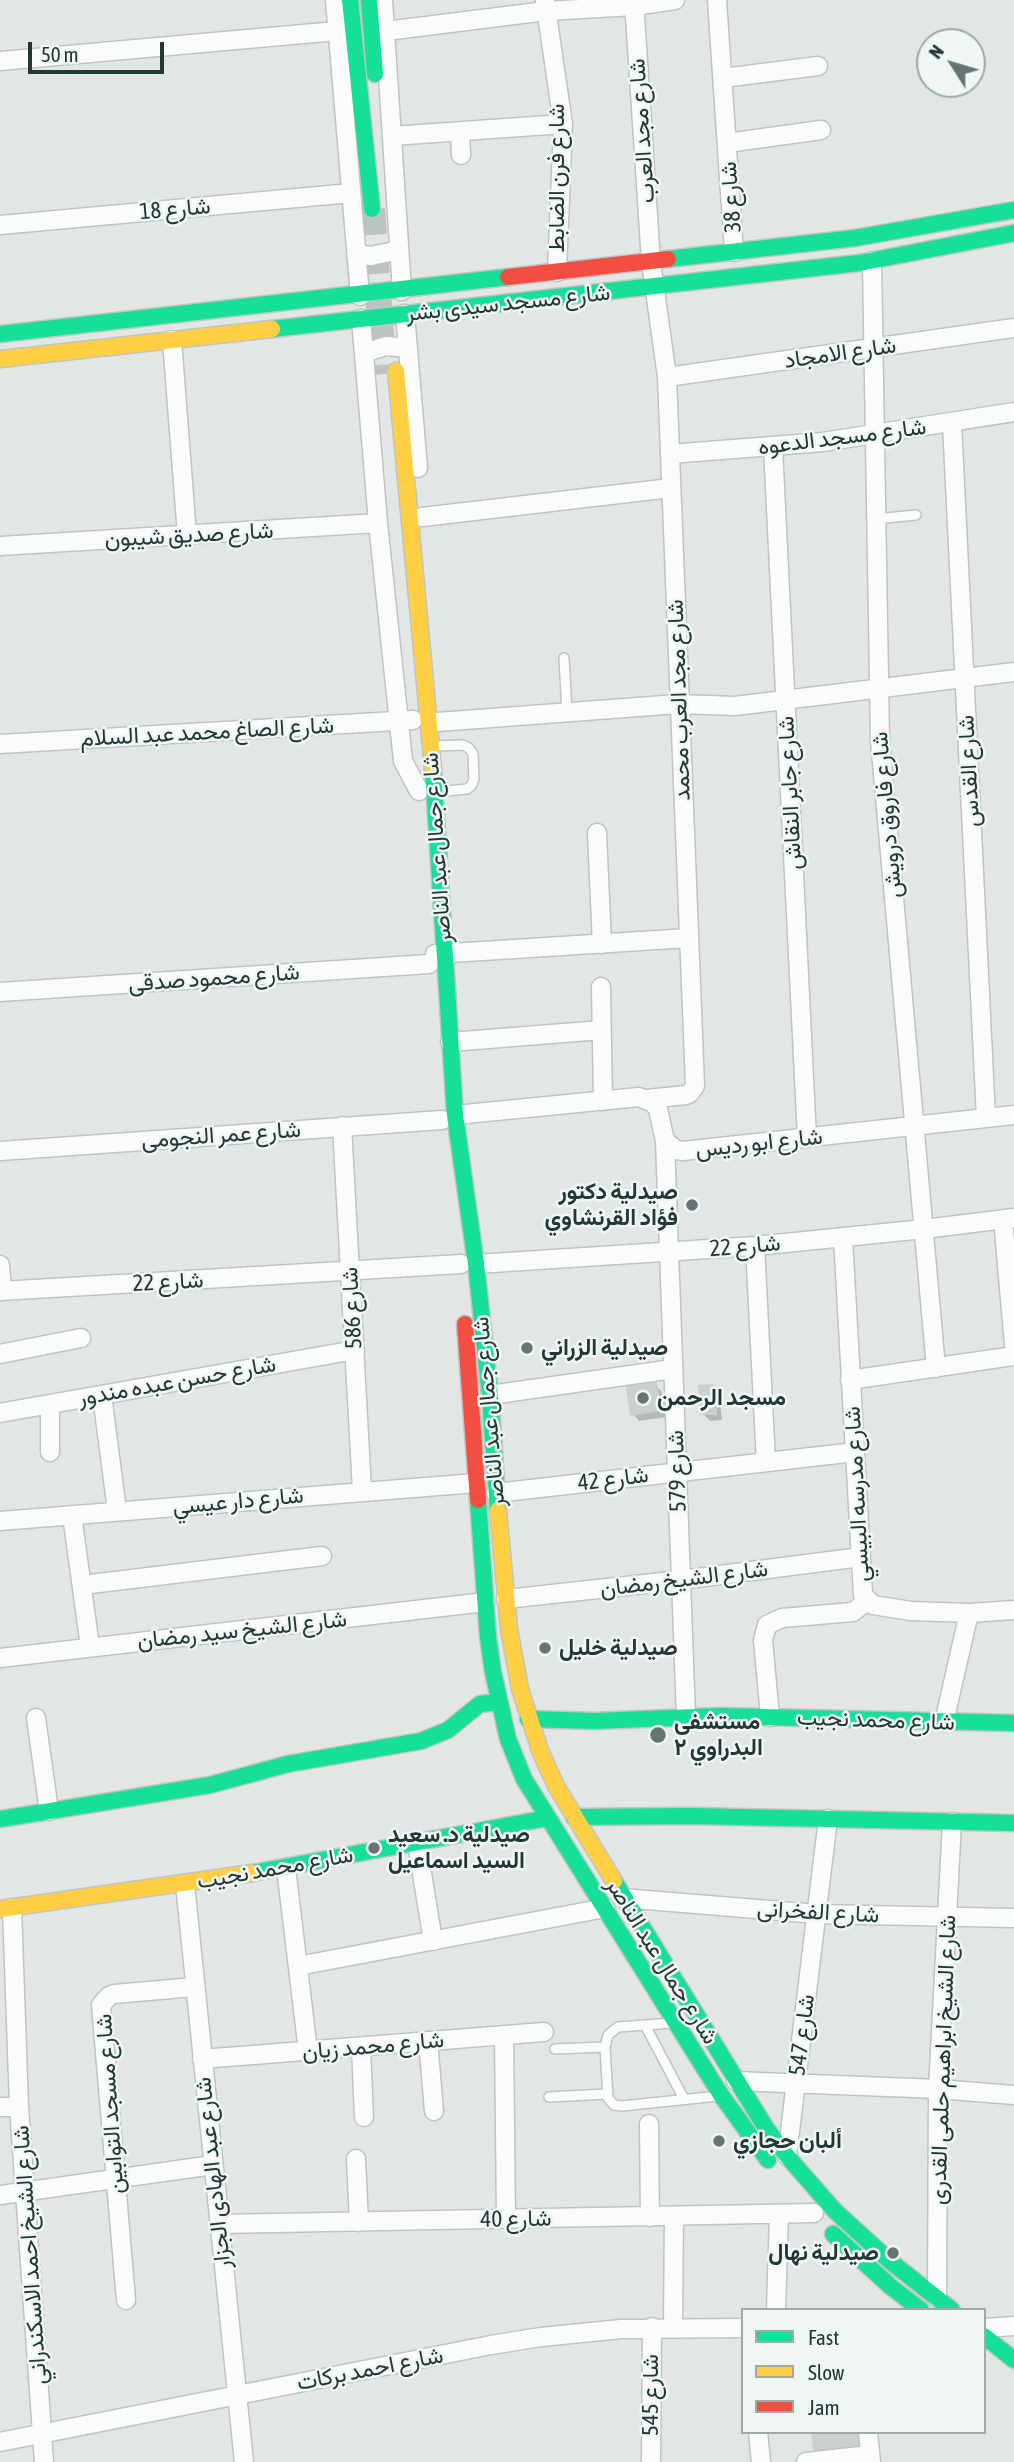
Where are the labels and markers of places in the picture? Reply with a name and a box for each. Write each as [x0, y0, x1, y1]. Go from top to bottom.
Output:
place label: صيدلية دكتور فؤاد القرنشاوي [545, 1178, 678, 1232]
marker: صيدلية دكتور فؤاد القرنشاوي [684, 1197, 700, 1213]
place label: صيدلية الزراني [541, 1334, 668, 1362]
marker: صيدلية الزراني [519, 1340, 535, 1356]
place label: مسجد الرحمن [657, 1384, 786, 1412]
marker: مسجد الرحمن [635, 1390, 651, 1406]
place label: صيدلية خليل [559, 1634, 678, 1662]
marker: صيدلية خليل [537, 1640, 553, 1656]
place label: مستشفى البدراوي ٢ [674, 1708, 763, 1762]
marker: مستشفى البدراوي ٢ [648, 1725, 668, 1745]
place label: صيدلية د. سعيد السيد اسماعيل [388, 1821, 530, 1875]
marker: صيدلية د. سعيد السيد اسماعيل [366, 1840, 382, 1856]
place label: ألبان حجازي [733, 2127, 842, 2155]
marker: ألبان حجازي [711, 2133, 727, 2149]
place label: صيدلية نهال [768, 2239, 879, 2267]
marker: صيدلية نهال [885, 2245, 901, 2261]

